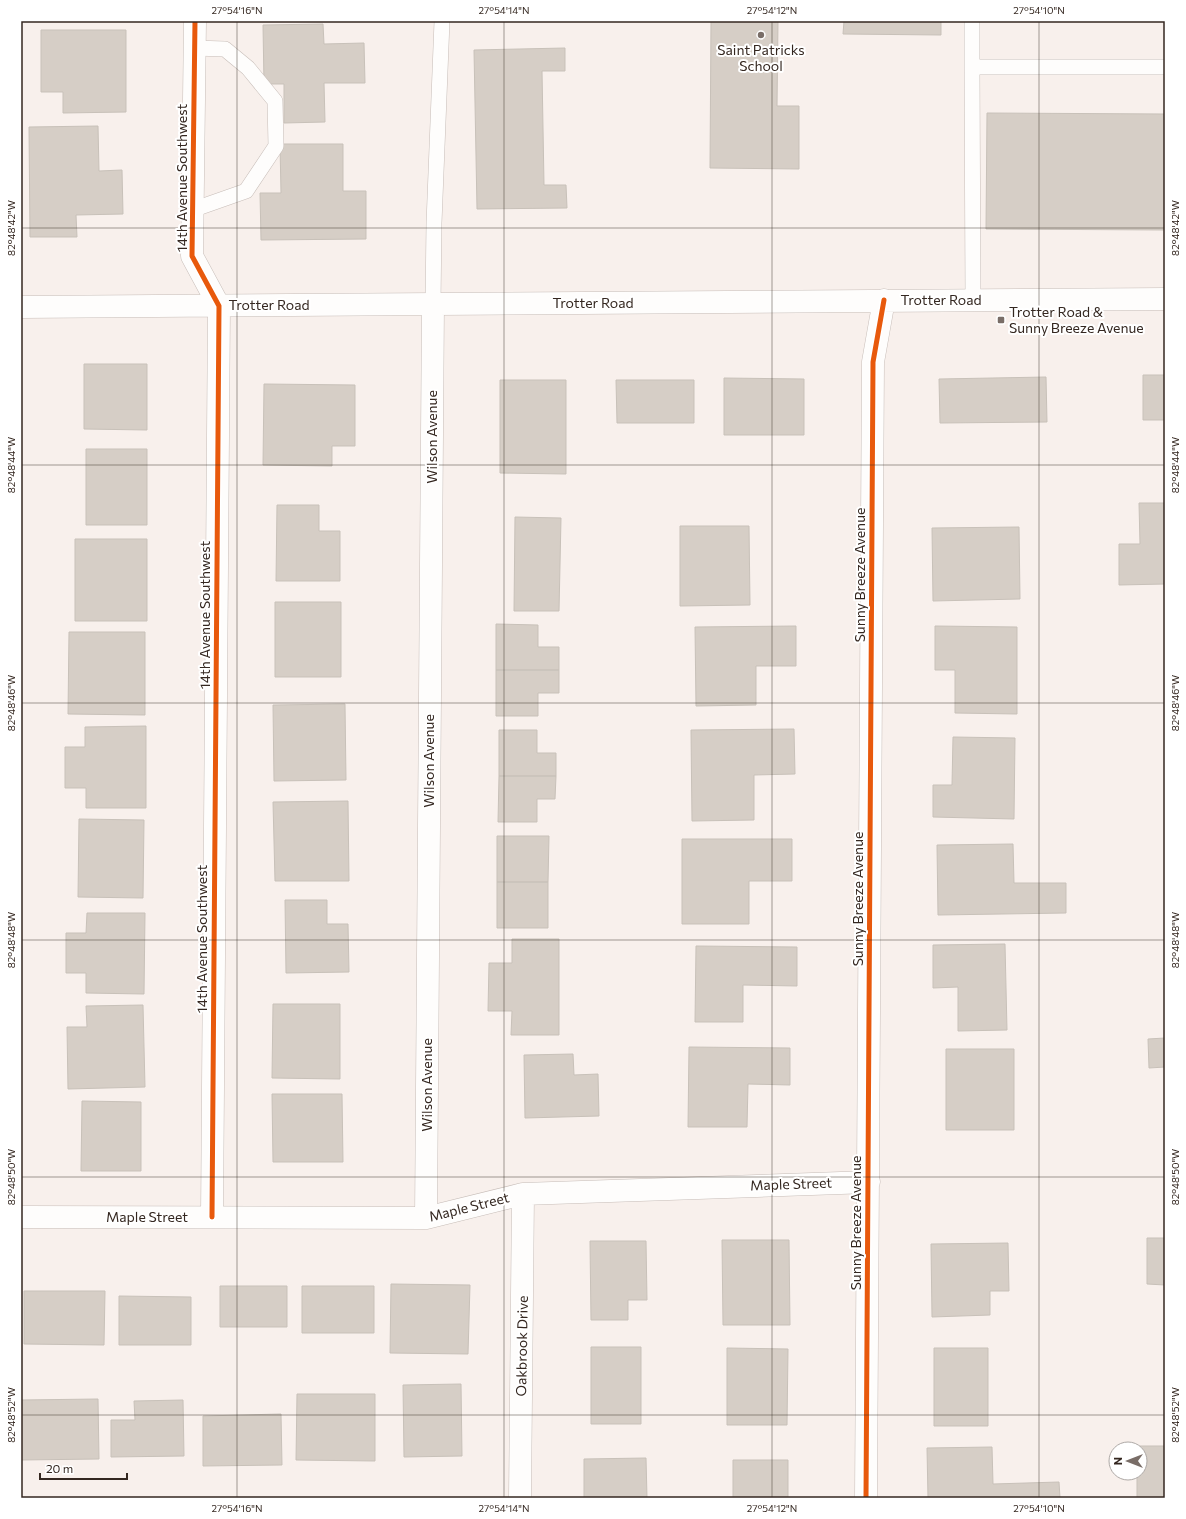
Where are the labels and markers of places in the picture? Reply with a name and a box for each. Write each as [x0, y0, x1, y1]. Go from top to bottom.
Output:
marker: Saint Patricks School [756, 30, 766, 40]
place label: Saint Patricks School [717, 41, 805, 74]
place label: Trotter Road & Sunny Breeze Avenue [1009, 303, 1144, 336]
marker: Trotter Road & Sunny Breeze Avenue [996, 315, 1006, 325]

